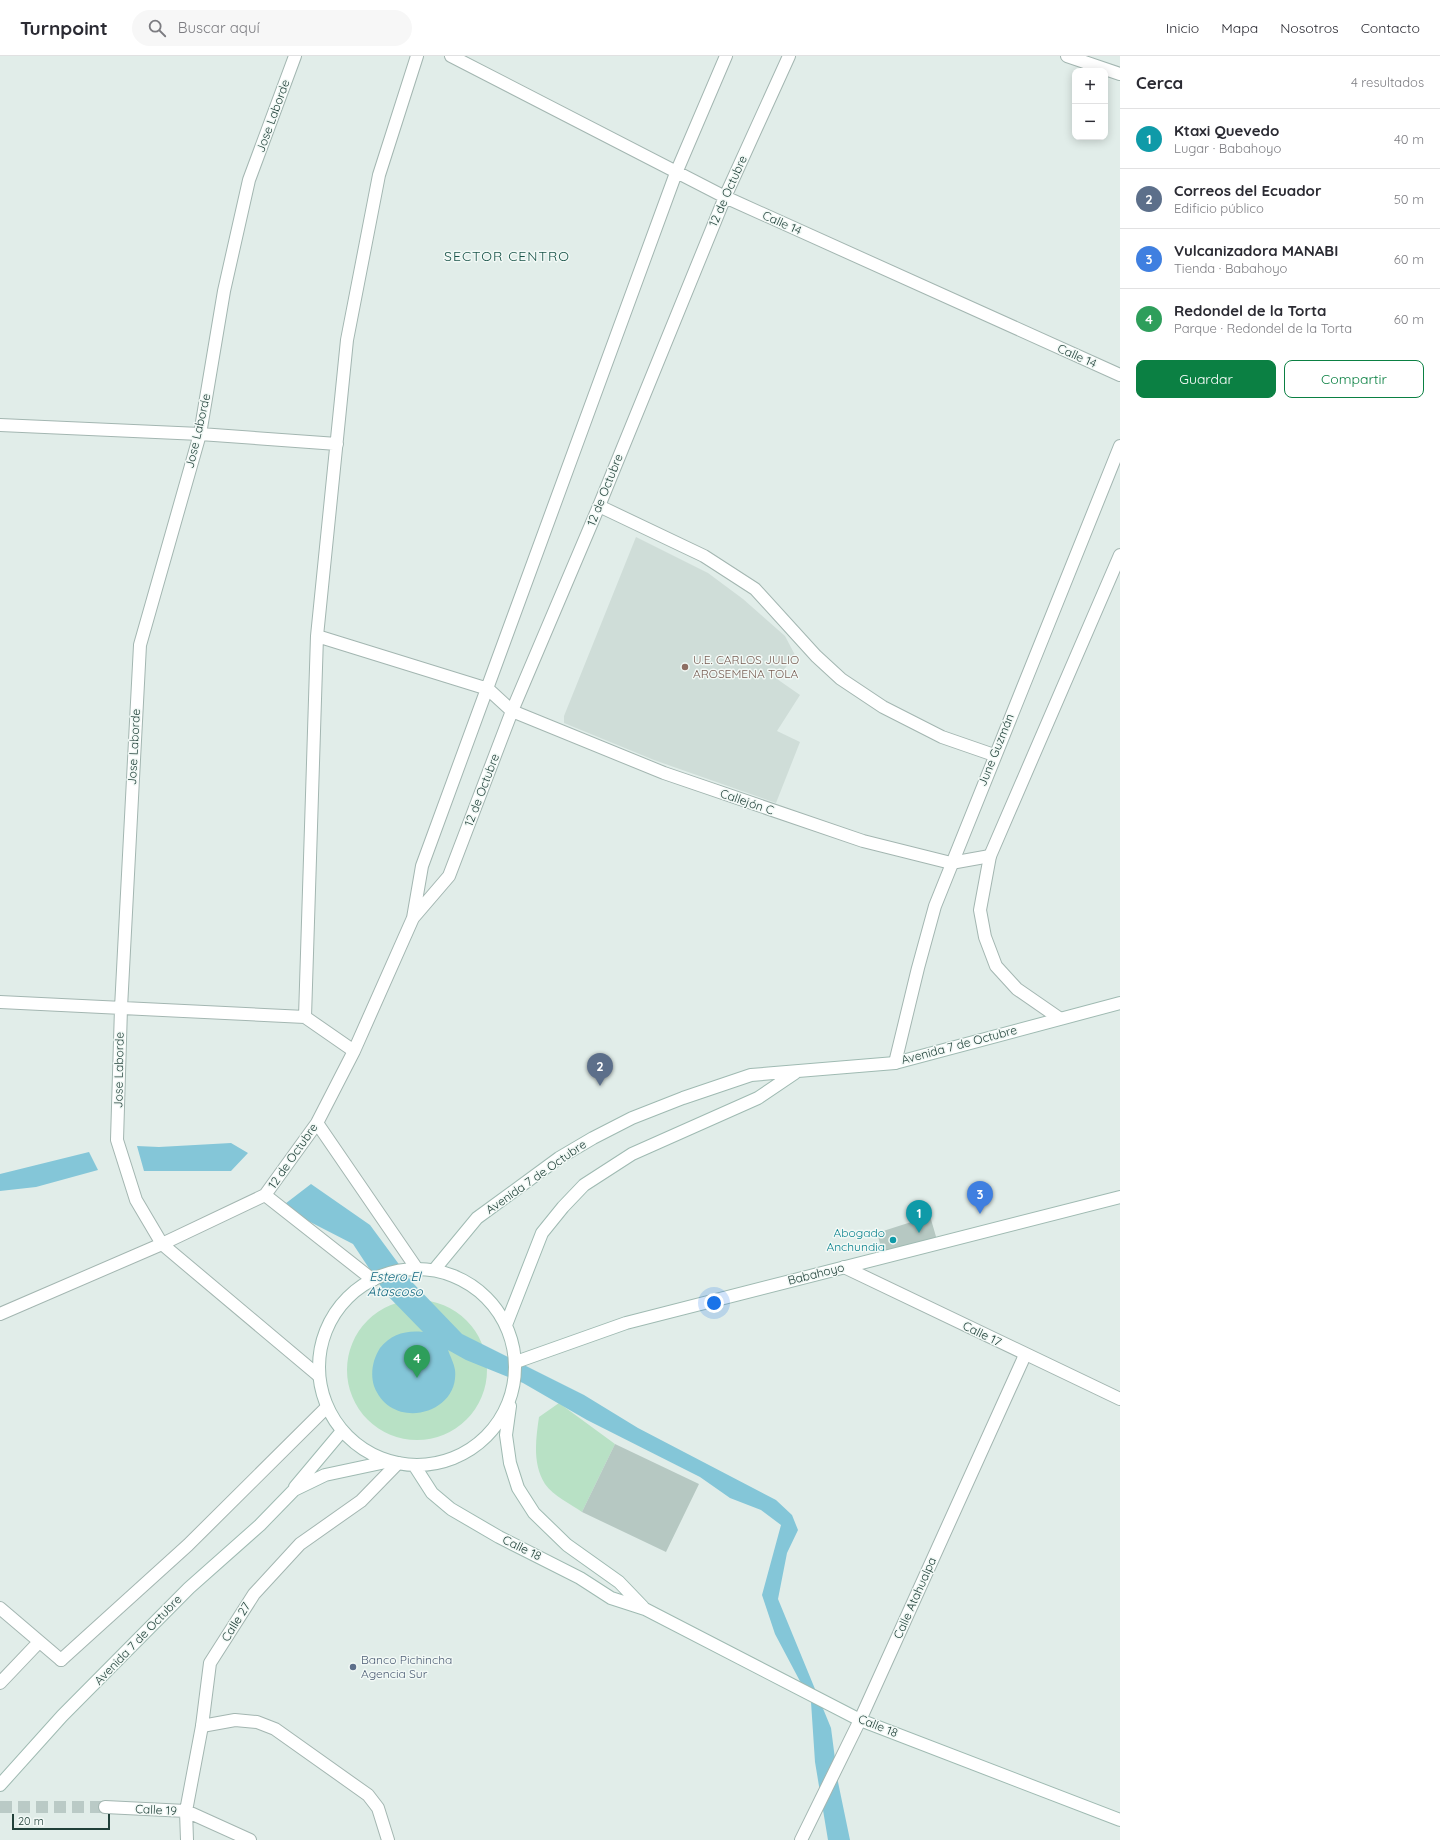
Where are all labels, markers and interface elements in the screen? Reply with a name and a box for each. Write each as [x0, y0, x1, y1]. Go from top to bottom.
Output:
search box [132, 10, 412, 46]
text: Turnpoint [20, 16, 108, 40]
icon: search [146, 17, 168, 39]
text: Buscar aquí [178, 18, 260, 37]
text: Inicio [1166, 19, 1199, 37]
text: Mapa [1221, 19, 1258, 37]
text: Nosotros [1280, 19, 1339, 37]
text: Contacto [1361, 19, 1420, 37]
map controls [1072, 68, 1108, 140]
button: + [1072, 68, 1108, 104]
text: Cerca [1136, 72, 1183, 93]
text: 4 resultados [1351, 74, 1424, 90]
street label: Jose Laborde [252, 77, 293, 154]
button: − [1072, 104, 1108, 140]
text: Ktaxi Quevedo [1174, 121, 1279, 140]
text: 1 [1146, 131, 1152, 147]
text: 40 m [1394, 131, 1424, 147]
text: Lugar · Babahoyo [1174, 140, 1281, 156]
street label: 12 de Octubre [705, 153, 750, 229]
text: Correos del Ecuador [1174, 181, 1321, 200]
text: 2 [1145, 191, 1153, 207]
text: 50 m [1394, 191, 1424, 207]
text: Edificio público [1174, 200, 1264, 216]
street label: Calle 14 [760, 207, 804, 238]
text: Vulcanizadora MANABI [1174, 241, 1338, 260]
district label: SECTOR CENTRO [444, 247, 570, 265]
text: 3 [1146, 251, 1152, 267]
text: 60 m [1394, 251, 1424, 267]
text: Tienda · Babahoyo [1174, 260, 1287, 276]
text: Redondel de la Torta [1174, 301, 1326, 320]
text: 4 [1145, 311, 1153, 327]
text: 60 m [1394, 311, 1424, 327]
text: Parque · Redondel de la Torta [1174, 320, 1352, 336]
street label: Calle 14 [1055, 340, 1099, 371]
button: Guardar [1136, 360, 1276, 398]
button: Compartir [1284, 360, 1424, 398]
street label: Jose Laborde [182, 392, 213, 470]
street label: 12 de Octubre [583, 451, 626, 528]
place label: U.E. CARLOS JULIO AROSEMENA TOLA [693, 652, 799, 681]
marker: U.E. CARLOS JULIO AROSEMENA TOLA [680, 662, 690, 672]
street label: Jose Laborde [124, 708, 143, 786]
street label: June Guzmán [974, 711, 1017, 788]
street label: 12 de Octubre [461, 751, 502, 828]
street label: Callejón C [718, 785, 776, 818]
street label: Avenida 7 de Octubre [899, 1022, 1019, 1067]
street label: Jose Laborde [110, 1031, 127, 1108]
pin: 2 [587, 1053, 613, 1086]
street label: 12 de Octubre [265, 1120, 321, 1191]
street label: Avenida 7 de Octubre [483, 1136, 589, 1217]
pin: 3 [967, 1181, 993, 1214]
pin: 1 [906, 1200, 932, 1233]
place label: Abogado Anchundia [826, 1225, 885, 1254]
marker: Abogado Anchundia [888, 1235, 898, 1245]
street label: Babahoyo [786, 1259, 846, 1288]
water label: Estero El Atascoso [367, 1268, 424, 1299]
your location [704, 1293, 724, 1313]
street label: Calle 17 [960, 1318, 1004, 1349]
pin: 4 [404, 1345, 430, 1378]
street label: Calle 18 [500, 1532, 544, 1563]
street label: Calle Atahualpa [890, 1555, 939, 1641]
street label: Avenida 7 de Octubre [91, 1591, 185, 1688]
street label: Calle 27 [218, 1599, 253, 1644]
place label: Banco Pichincha Agencia Sur [361, 1652, 452, 1681]
marker: Banco Pichincha Agencia Sur [348, 1662, 358, 1672]
street label: Calle 18 [856, 1711, 900, 1740]
street label: Calle 19 [135, 1801, 178, 1818]
scale bar [12, 1812, 110, 1831]
text: 20 m [18, 1814, 44, 1828]

